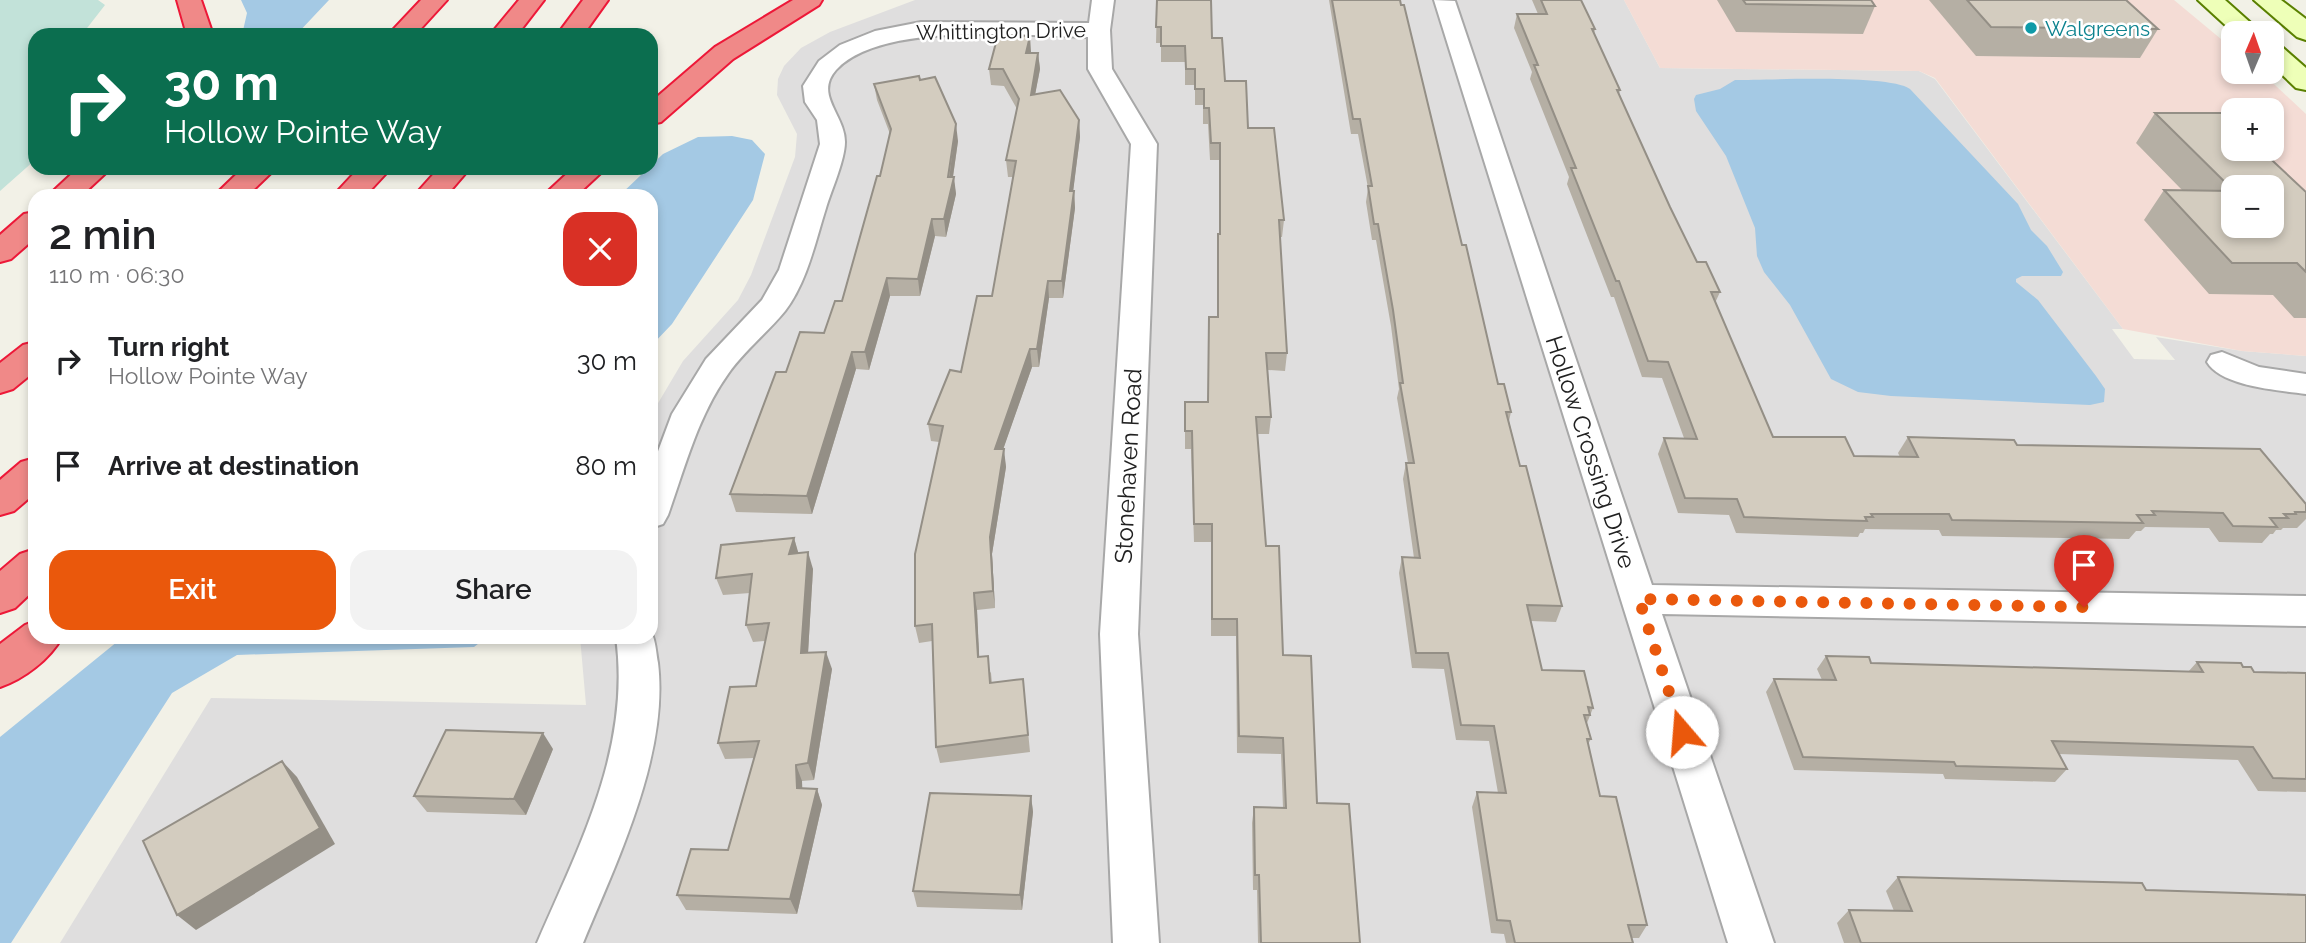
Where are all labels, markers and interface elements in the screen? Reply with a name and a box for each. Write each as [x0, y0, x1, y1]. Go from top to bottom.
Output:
place label: Walgreens [2045, 16, 2150, 41]
street label: Whittington Drive [916, 17, 1086, 45]
marker: Walgreens [2023, 20, 2039, 36]
north arrow [2221, 21, 2284, 84]
map controls [2221, 21, 2284, 238]
text: 30 m [164, 54, 279, 111]
icon: right [49, 56, 140, 147]
button: + [2221, 98, 2284, 161]
text: Hollow Pointe Way [164, 113, 442, 150]
button: − [2221, 175, 2284, 238]
text: 2 min [49, 210, 157, 259]
button: close [563, 212, 637, 286]
text: 110 m · 06:30 [49, 261, 184, 288]
text: Turn right [108, 332, 229, 362]
street label: Hollow Crossing Drive [1540, 332, 1642, 572]
icon: right [49, 342, 87, 380]
text: 30 m [577, 346, 637, 376]
text: Hollow Pointe Way [108, 362, 308, 389]
street label: Stonehaven Road [1108, 368, 1148, 564]
icon: arrive [49, 447, 87, 485]
text: Arrive at destination [108, 451, 359, 481]
text: 80 m [575, 451, 637, 481]
pin [2054, 535, 2114, 607]
icon: arrive [2065, 546, 2103, 584]
button: Exit [49, 550, 336, 630]
button: Share [350, 550, 637, 630]
position arrow [1645, 695, 1719, 769]

